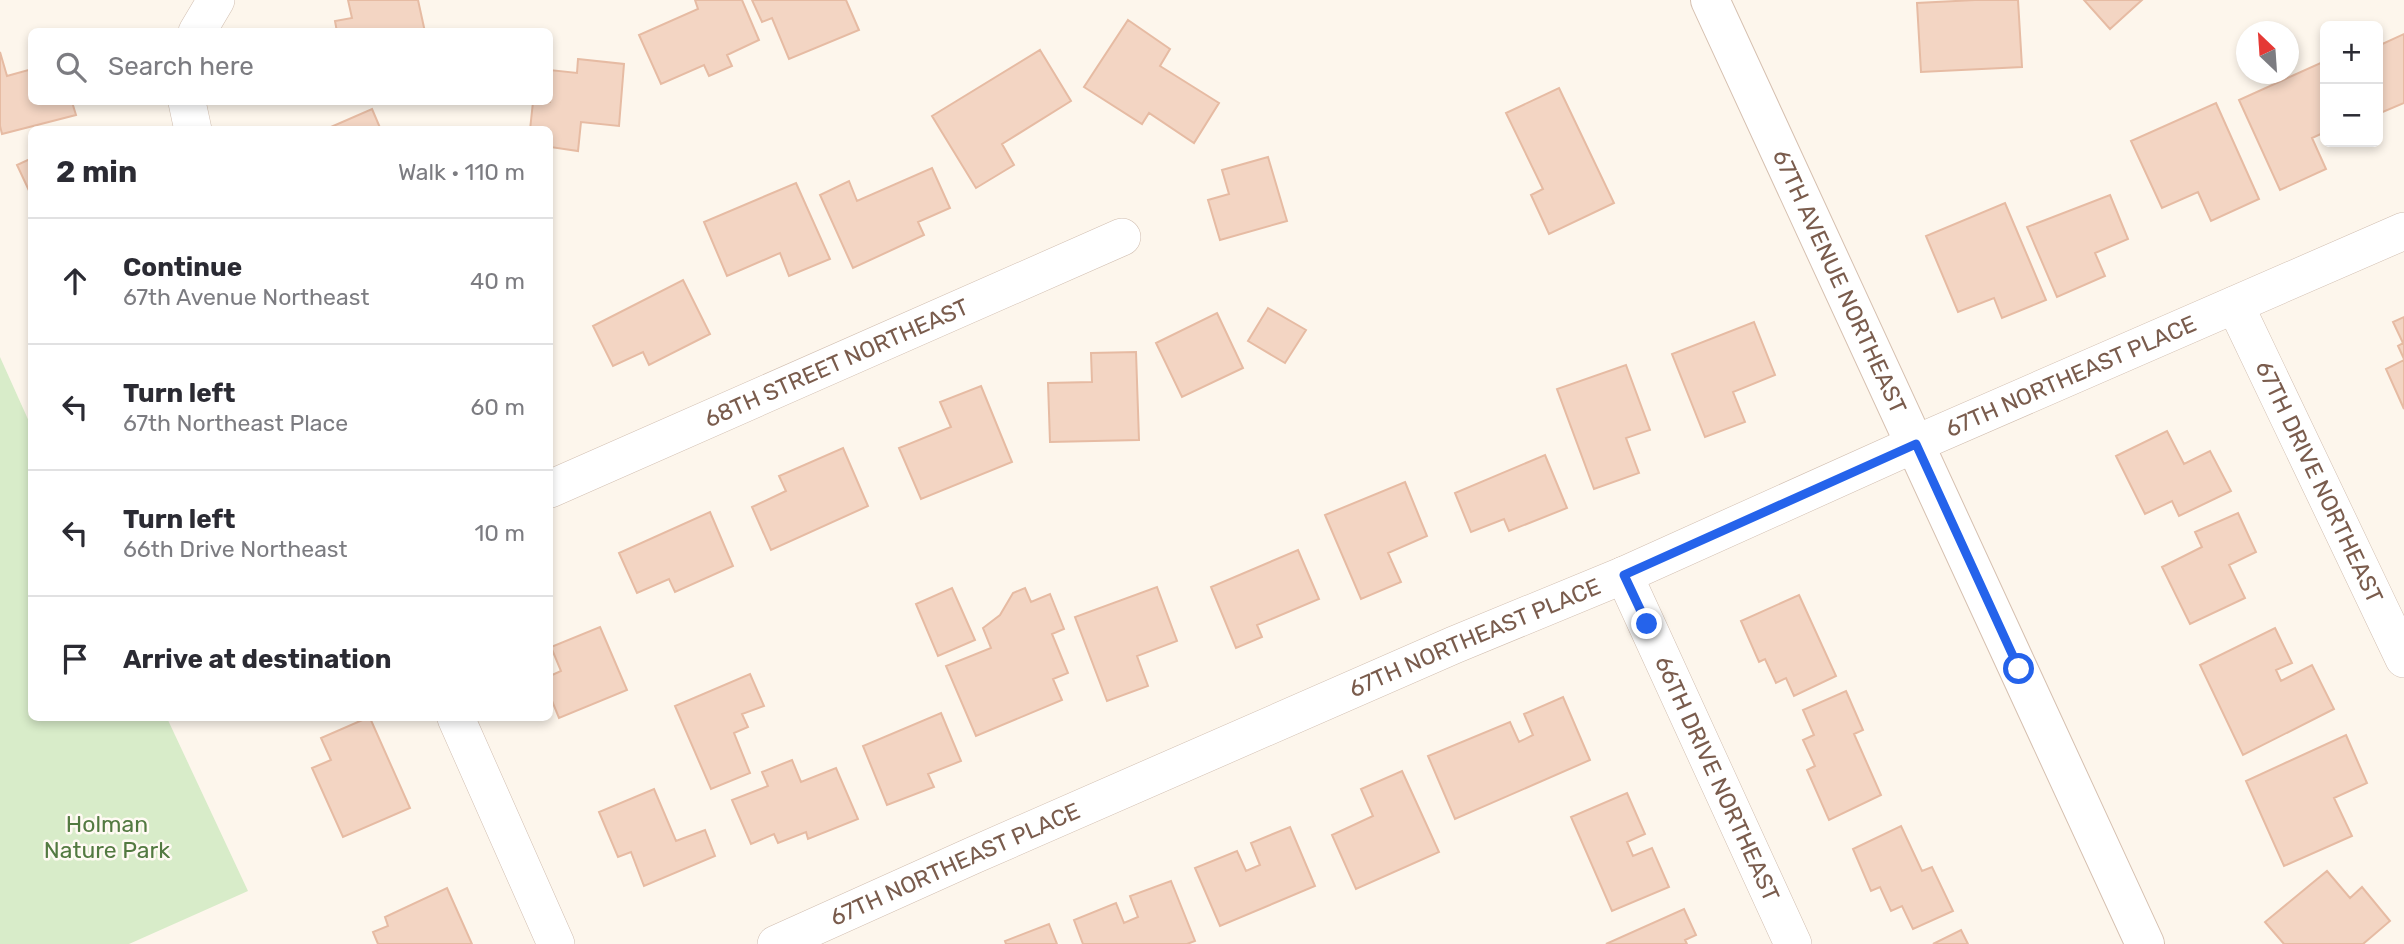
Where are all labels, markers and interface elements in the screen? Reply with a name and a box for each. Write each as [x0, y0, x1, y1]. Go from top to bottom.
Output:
north arrow [2236, 21, 2299, 84]
map controls [2320, 21, 2383, 147]
button: + [2320, 21, 2383, 84]
search box [28, 28, 553, 105]
icon: search [52, 48, 90, 86]
text: Search here [108, 51, 254, 82]
button: − [2320, 84, 2383, 147]
street label: 67TH AVENUE NORTHEAST [1767, 145, 1913, 418]
text: 2 min [56, 154, 137, 190]
text: Walk · 110 m [398, 158, 525, 186]
text: Continue [123, 252, 242, 283]
icon: ahead [56, 262, 94, 300]
text: 40 m [470, 267, 525, 295]
text: 67th Avenue Northeast [123, 283, 369, 311]
street label: 68TH STREET NORTHEAST [700, 292, 973, 433]
street label: 67TH NORTHEAST PLACE [1941, 309, 2200, 443]
street label: 67TH DRIVE NORTHEAST [2250, 356, 2389, 608]
text: Turn left [123, 378, 235, 409]
icon: left [56, 388, 94, 426]
text: 60 m [470, 393, 525, 421]
text: 67th Northeast Place [123, 409, 348, 437]
text: Turn left [123, 504, 235, 535]
icon: left [56, 514, 94, 552]
text: 10 m [474, 519, 525, 547]
text: 66th Drive Northeast [123, 535, 348, 563]
street label: 67TH NORTHEAST PLACE [1345, 572, 1605, 703]
route end [1631, 608, 1662, 639]
icon: arrive [56, 640, 94, 678]
text: Arrive at destination [123, 644, 391, 675]
street label: 66TH DRIVE NORTHEAST [1649, 651, 1786, 906]
route start [2003, 653, 2034, 684]
street label: 67TH NORTHEAST PLACE [826, 796, 1084, 932]
park label: Holman Nature Park [44, 810, 170, 864]

